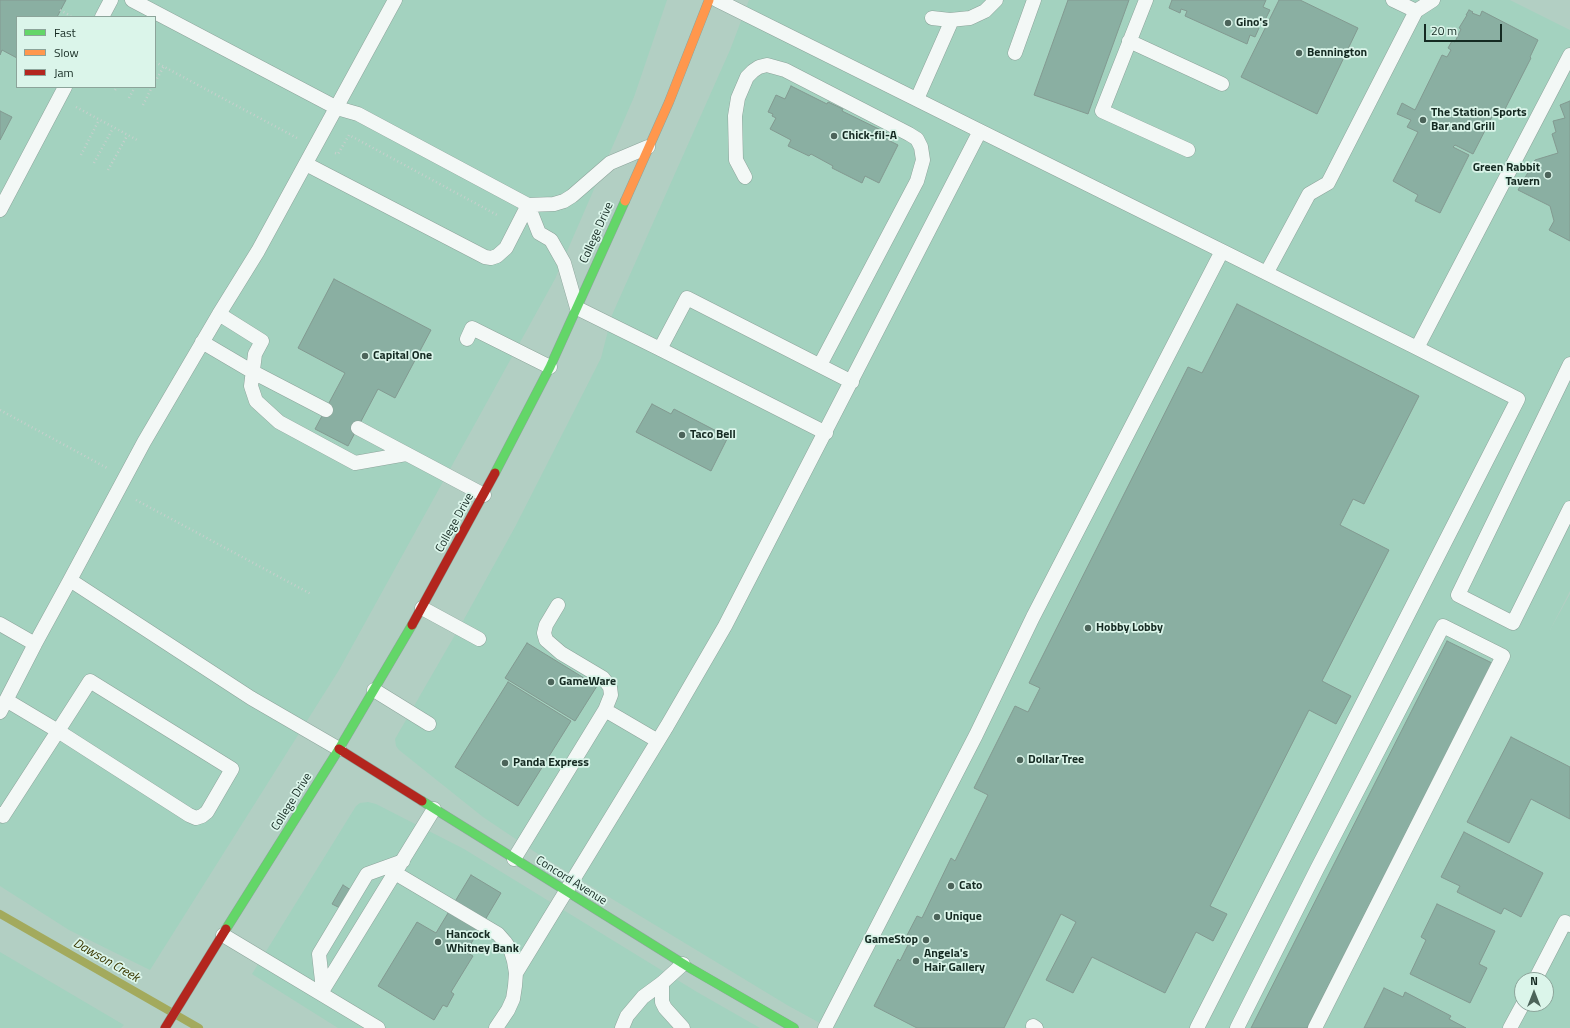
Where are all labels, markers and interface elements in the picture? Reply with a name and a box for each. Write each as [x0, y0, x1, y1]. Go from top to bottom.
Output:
legend [16, 16, 156, 88]
place label: Gino's [1236, 16, 1268, 30]
scale bar [1426, 16, 1504, 42]
marker: Gino's [1223, 18, 1233, 28]
text: 20 m [1431, 21, 1457, 40]
text: Fast [54, 23, 76, 42]
text: Slow [54, 43, 79, 62]
place label: Bennington [1307, 46, 1367, 60]
marker: Bennington [1294, 48, 1304, 58]
text: Jam [54, 63, 74, 82]
place label: The Station Sports Bar and Grill [1431, 106, 1527, 134]
marker: The Station Sports Bar and Grill [1418, 115, 1428, 125]
place label: Chick-fil-A [842, 129, 897, 143]
marker: Chick-fil-A [829, 131, 839, 141]
place label: Green Rabbit Tavern [1473, 161, 1540, 189]
marker: Green Rabbit Tavern [1543, 170, 1553, 180]
street label: College Drive [577, 200, 617, 266]
place label: Capital One [373, 349, 432, 363]
marker: Capital One [360, 351, 370, 361]
place label: Taco Bell [690, 428, 736, 442]
marker: Taco Bell [677, 430, 687, 440]
street label: College Drive [433, 491, 477, 555]
place label: Hobby Lobby [1096, 621, 1163, 635]
marker: Hobby Lobby [1083, 623, 1093, 633]
place label: GameWare [559, 675, 616, 689]
marker: GameWare [546, 677, 556, 687]
place label: Dollar Tree [1028, 753, 1084, 767]
marker: Dollar Tree [1015, 755, 1025, 765]
place label: Panda Express [513, 756, 589, 770]
marker: Panda Express [500, 758, 510, 768]
street label: College Drive [269, 770, 315, 834]
street label: Concord Avenue [533, 853, 609, 909]
place label: Cato [959, 879, 982, 893]
marker: Cato [946, 881, 956, 891]
place label: Unique [945, 910, 982, 924]
marker: Unique [932, 912, 942, 922]
place label: Hancock Whitney Bank [446, 928, 519, 956]
place label: GameStop [865, 933, 918, 947]
marker: GameStop [921, 935, 931, 945]
water label: Dawson Creek [70, 936, 142, 986]
marker: Hancock Whitney Bank [433, 937, 443, 947]
place label: Angela's Hair Gallery [924, 947, 985, 975]
marker: Angela's Hair Gallery [911, 956, 921, 966]
north arrow [1514, 972, 1554, 1012]
text: N [1530, 973, 1538, 989]

